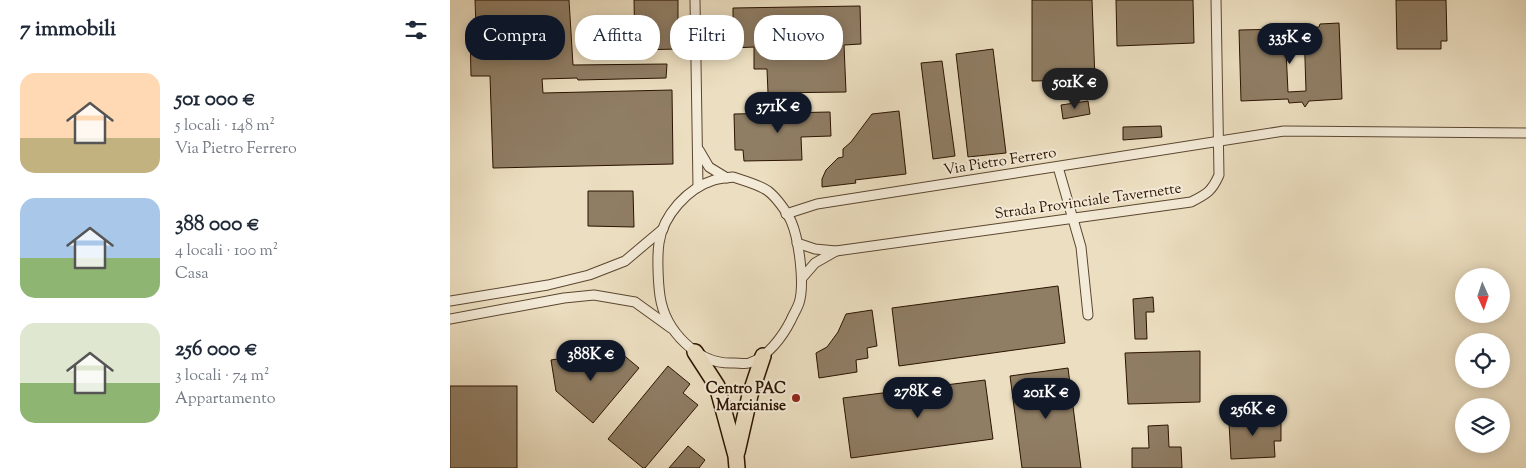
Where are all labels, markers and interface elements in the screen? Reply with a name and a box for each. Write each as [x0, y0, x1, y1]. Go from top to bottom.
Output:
text: 7 immobili [20, 15, 116, 45]
chip: Compra [465, 15, 565, 60]
chip: Affitta [575, 15, 660, 60]
chip: Filtri [670, 15, 744, 60]
chip: Nuovo [754, 15, 843, 60]
icon: filters [402, 16, 430, 44]
pin: 335K € [1249, 22, 1331, 65]
text: 335K € [1268, 27, 1312, 50]
pin: 501K € [1034, 68, 1116, 110]
text: 501K € [1053, 72, 1097, 95]
text: 501 000 € [175, 85, 255, 115]
pin: 371K € [737, 92, 819, 134]
icon: home [60, 93, 120, 153]
text: 371K € [756, 96, 800, 119]
text: 5 locali · 148 m² [175, 115, 275, 138]
text: Via Pietro Ferrero [175, 138, 297, 161]
street label: Via Pietro Ferrero [942, 143, 1058, 181]
street label: Strada Provinciale Tavernette [993, 178, 1183, 226]
text: 388 000 € [175, 210, 260, 240]
icon: home [60, 218, 120, 278]
text: 4 locali · 100 m² [175, 240, 278, 263]
text: Casa [175, 263, 209, 286]
north arrow [1455, 268, 1510, 322]
map controls [1455, 268, 1510, 453]
button: locate [1455, 333, 1510, 388]
text: 256 000 € [175, 335, 258, 365]
pin: 388K € [550, 340, 632, 382]
icon: home [60, 343, 120, 403]
text: 388K € [567, 344, 615, 367]
text: 3 locali · 74 m² [175, 365, 269, 388]
pin: 278K € [877, 376, 959, 419]
pin: 201K € [1005, 378, 1087, 420]
place label: Centro PAC Marcianise [706, 379, 786, 417]
text: 278K € [894, 381, 942, 404]
text: 201K € [1023, 382, 1069, 405]
text: Appartamento [175, 388, 275, 411]
marker: Centro PAC Marcianise [790, 392, 802, 404]
pin: 256K € [1212, 394, 1294, 437]
button: layers [1455, 398, 1510, 453]
text: 256K € [1230, 399, 1276, 422]

